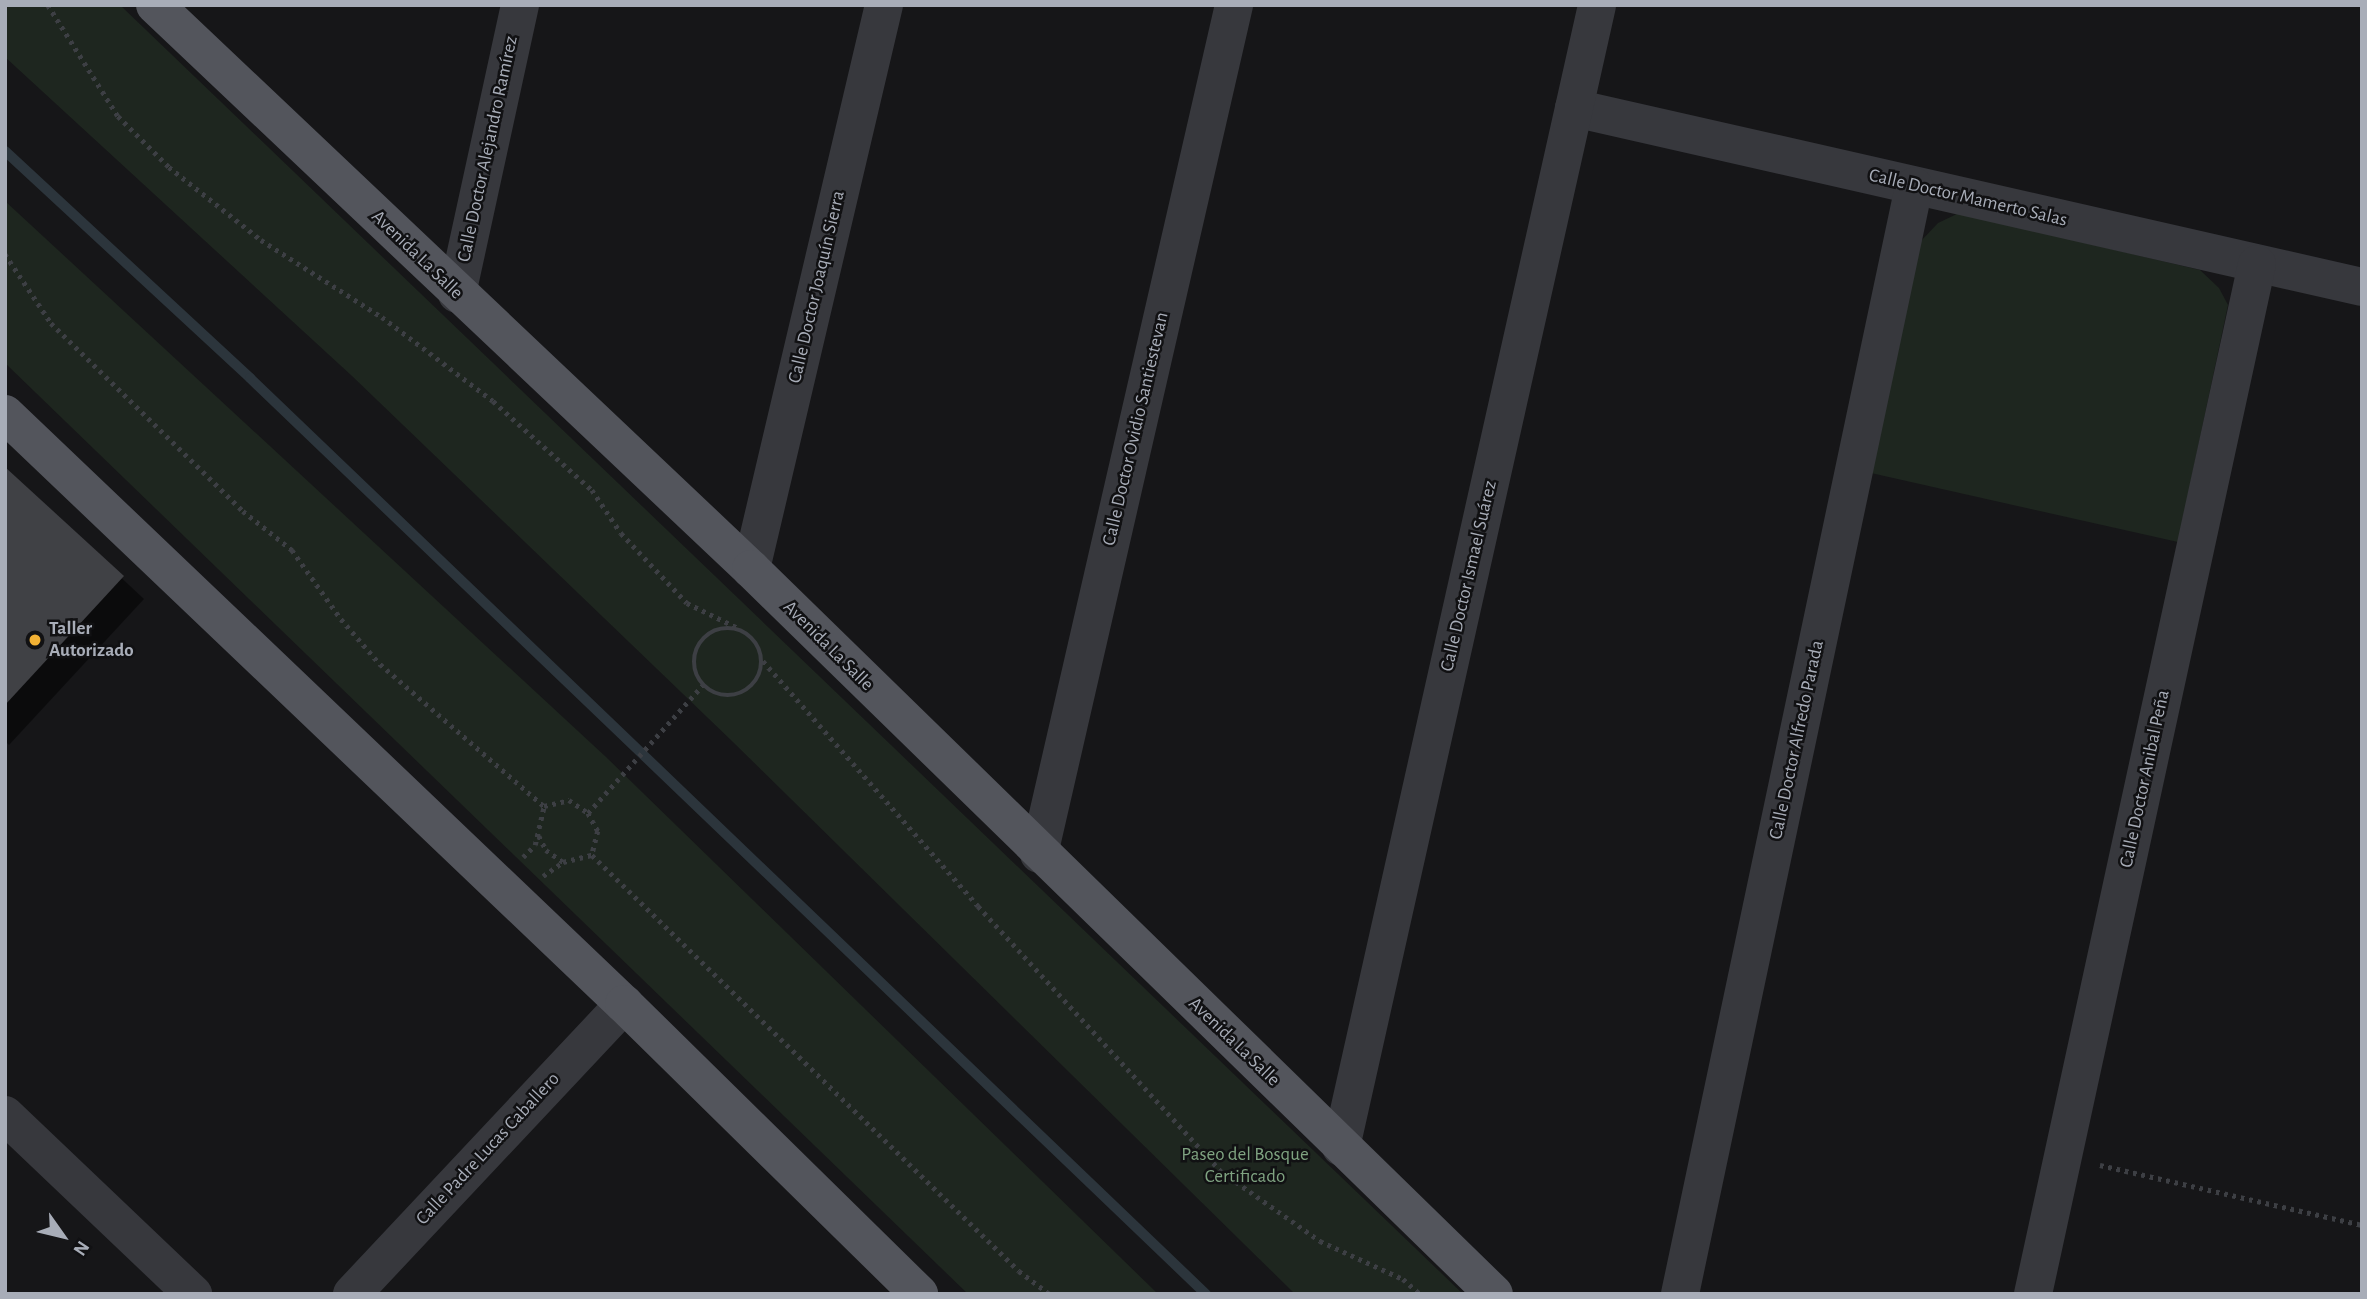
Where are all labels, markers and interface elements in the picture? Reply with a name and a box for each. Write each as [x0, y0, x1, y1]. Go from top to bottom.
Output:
street label: Calle Doctor Alejandro Ramírez [453, 34, 523, 264]
street label: Calle Doctor Mamerto Salas [1867, 164, 2069, 232]
street label: Calle Doctor Joaquín Sierra [784, 189, 850, 385]
street label: Avenida La Salle [366, 206, 468, 304]
street label: Calle Doctor Ovidio Santiestevan [1098, 310, 1174, 548]
street label: Calle Doctor Ismael Suárez [1436, 478, 1502, 674]
street label: Avenida La Salle [778, 596, 878, 696]
place label: Taller Autorizado [49, 618, 134, 662]
marker: Taller Autorizado [27, 632, 43, 648]
street label: Calle Doctor Alfredo Parada [1765, 638, 1829, 842]
street label: Calle Doctor Anibal Peña [2115, 688, 2175, 870]
street label: Avenida La Salle [1183, 993, 1285, 1091]
street label: Calle Padre Lucas Caballero [411, 1068, 565, 1230]
park label: Paseo del Bosque Certificado [1181, 1144, 1309, 1188]
north arrow [28, 1201, 98, 1271]
text: N [69, 1237, 92, 1259]

